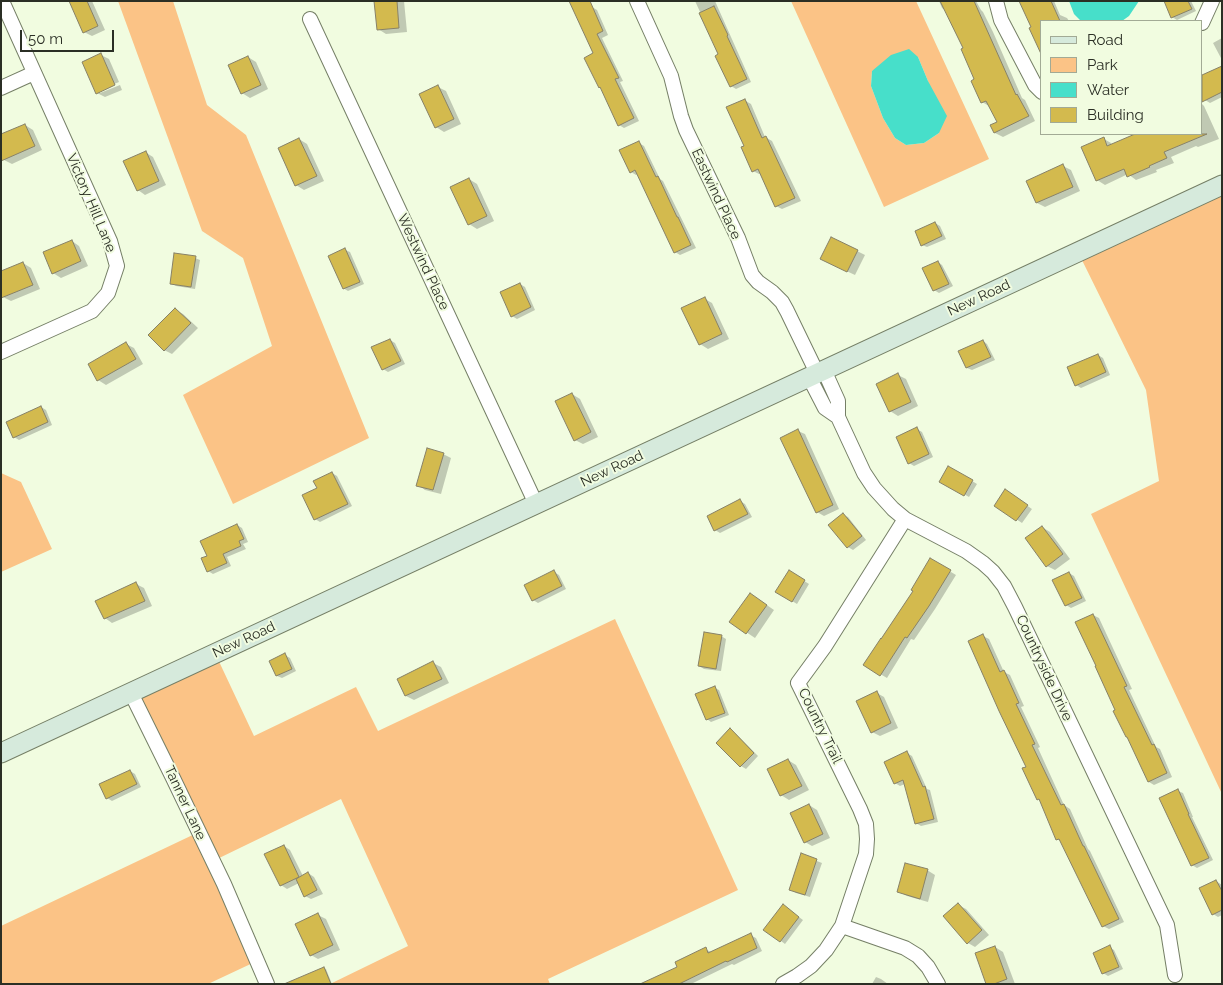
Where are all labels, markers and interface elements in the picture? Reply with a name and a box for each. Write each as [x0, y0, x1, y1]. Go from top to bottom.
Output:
scale bar [22, 20, 116, 52]
legend [1040, 20, 1203, 135]
text: 50 m [28, 30, 63, 48]
text: Road [1087, 31, 1123, 49]
text: Park [1087, 56, 1118, 74]
text: Water [1087, 81, 1129, 99]
text: Building [1087, 106, 1144, 124]
street label: Eastwind Place [688, 146, 744, 242]
street label: Victory Hill Lane [63, 151, 119, 255]
street label: Westwind Place [393, 211, 453, 313]
street label: New Road [945, 276, 1013, 320]
street label: New Road [578, 447, 646, 491]
street label: Countryside Drive [1012, 612, 1076, 724]
street label: New Road [210, 618, 278, 662]
street label: Country Trail [795, 686, 845, 766]
street label: Tanner Lane [161, 763, 209, 843]

